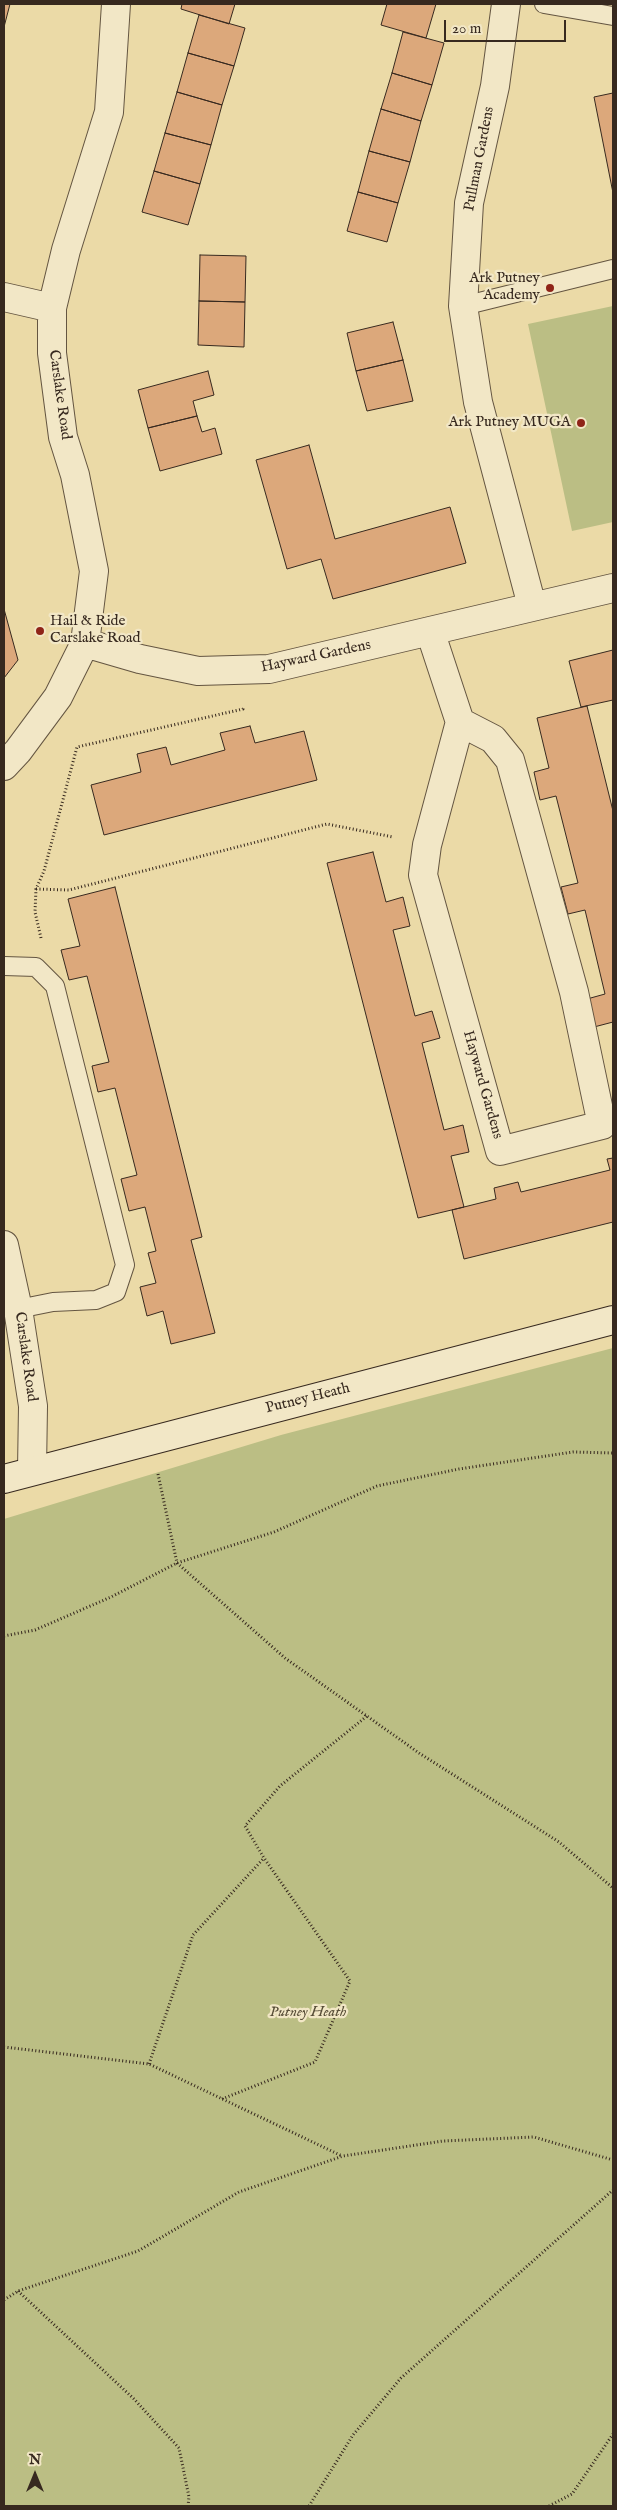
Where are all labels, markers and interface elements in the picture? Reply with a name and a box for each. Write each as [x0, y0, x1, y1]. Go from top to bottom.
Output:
scale bar [447, 10, 570, 42]
text: 20 m [452, 19, 481, 38]
street label: Pullman Gardens [461, 105, 499, 213]
place label: Ark Putney Academy [469, 270, 540, 305]
marker: Ark Putney Academy [544, 282, 556, 294]
street label: Carslake Road [44, 349, 74, 441]
place label: Ark Putney MUGA [448, 414, 571, 432]
marker: Ark Putney MUGA [575, 417, 587, 429]
place label: Hail & Ride Carslake Road [50, 613, 141, 648]
marker: Hail & Ride Carslake Road [34, 625, 46, 637]
street label: Hayward Gardens [259, 637, 373, 677]
street label: Hayward Gardens [458, 1029, 506, 1141]
street label: Carslake Road [10, 1311, 40, 1403]
street label: Putney Heath [264, 1380, 352, 1418]
park label: Putney Heath [270, 2004, 346, 2022]
north arrow [10, 2450, 60, 2500]
text: N [29, 2451, 41, 2469]

